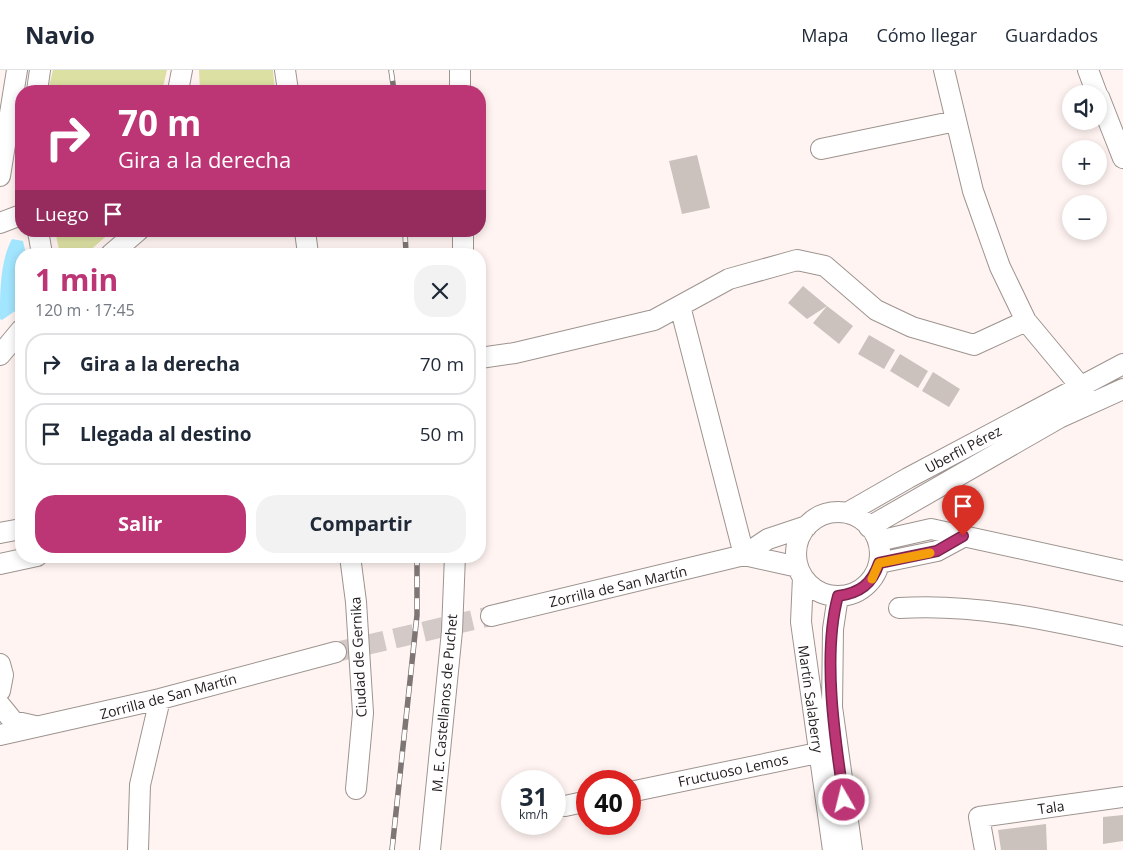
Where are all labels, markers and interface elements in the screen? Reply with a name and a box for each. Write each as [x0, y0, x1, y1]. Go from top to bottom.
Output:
text: Navio [25, 18, 95, 51]
text: Mapa [801, 23, 848, 47]
text: Cómo llegar [876, 23, 977, 47]
text: Guardados [1005, 23, 1098, 47]
map controls [1062, 85, 1107, 240]
button: sound [1062, 85, 1107, 130]
text: 70 m [118, 99, 201, 146]
icon: right [35, 105, 100, 170]
button: + [1062, 140, 1107, 185]
text: Gira a la derecha [118, 144, 291, 174]
button: − [1062, 195, 1107, 240]
icon: arrive [99, 200, 127, 228]
text: Luego [35, 201, 89, 227]
text: 1 min [35, 259, 118, 300]
button: close [414, 265, 466, 317]
text: 120 m · 17:45 [35, 299, 135, 321]
icon: right [37, 350, 65, 378]
text: Gira a la derecha [80, 351, 240, 377]
text: 70 m [420, 351, 464, 377]
icon: arrive [37, 420, 65, 448]
text: Llegada al destino [80, 421, 252, 447]
text: 50 m [420, 421, 464, 447]
street label: Uberfil Pérez [921, 421, 1005, 477]
pin [942, 485, 984, 536]
icon: arrive [949, 492, 977, 520]
button: Salir [35, 495, 246, 553]
button: Compartir [256, 495, 466, 553]
street label: Zorrilla de San Martín [547, 561, 689, 611]
street label: Ciudad de Gernika [345, 596, 371, 718]
street label: M. E. Castellanos de Puchet [427, 613, 461, 793]
street label: Martín Salaberry [794, 644, 828, 755]
street label: Zorrilla de San Martín [98, 669, 238, 723]
street label: Fructuoso Lemos [676, 749, 790, 791]
speed limit sign: 40 [576, 770, 641, 835]
position arrow [817, 773, 869, 825]
text: 31 [519, 779, 548, 813]
street label: Tala [1036, 796, 1066, 818]
text: km/h [519, 806, 548, 823]

